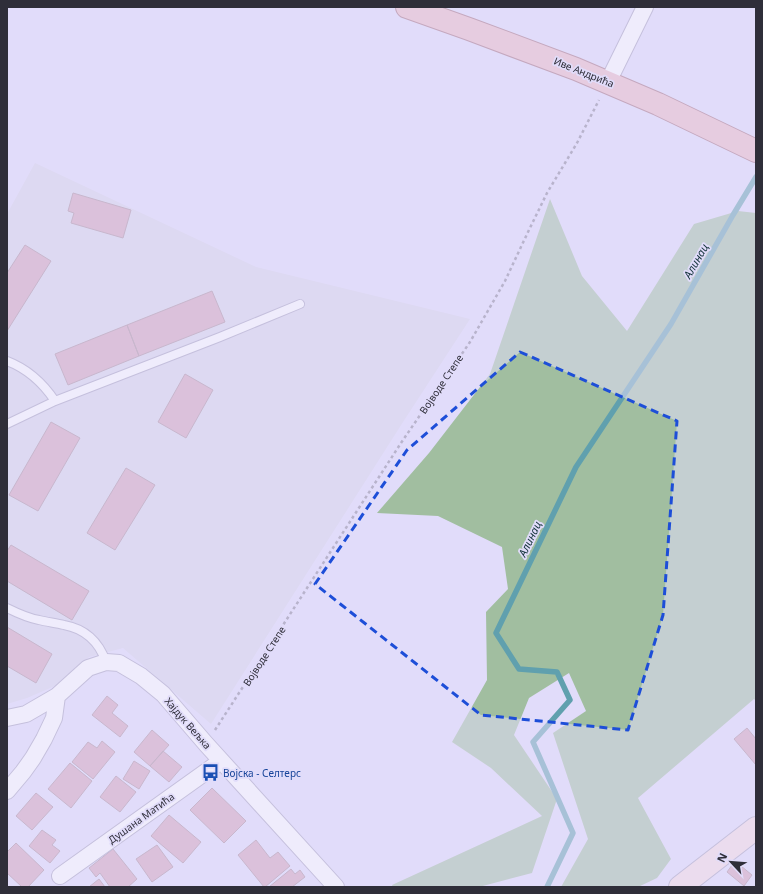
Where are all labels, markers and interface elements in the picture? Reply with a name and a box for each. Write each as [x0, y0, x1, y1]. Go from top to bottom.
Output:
street label: Иве Андрића [552, 54, 616, 90]
water label: Алинац [679, 241, 712, 282]
street label: Војводе Степе [416, 351, 466, 416]
water label: Алинац [514, 518, 545, 560]
street label: Војводе Степе [239, 623, 289, 689]
street label: Хајдук Вељка [162, 694, 214, 752]
bus stop icon: Војска - Селтерс [200, 763, 220, 783]
place label: Војска - Селтерс [223, 766, 301, 780]
street label: Душана Матића [105, 789, 177, 847]
north arrow [711, 842, 751, 882]
text: N [713, 850, 730, 865]

